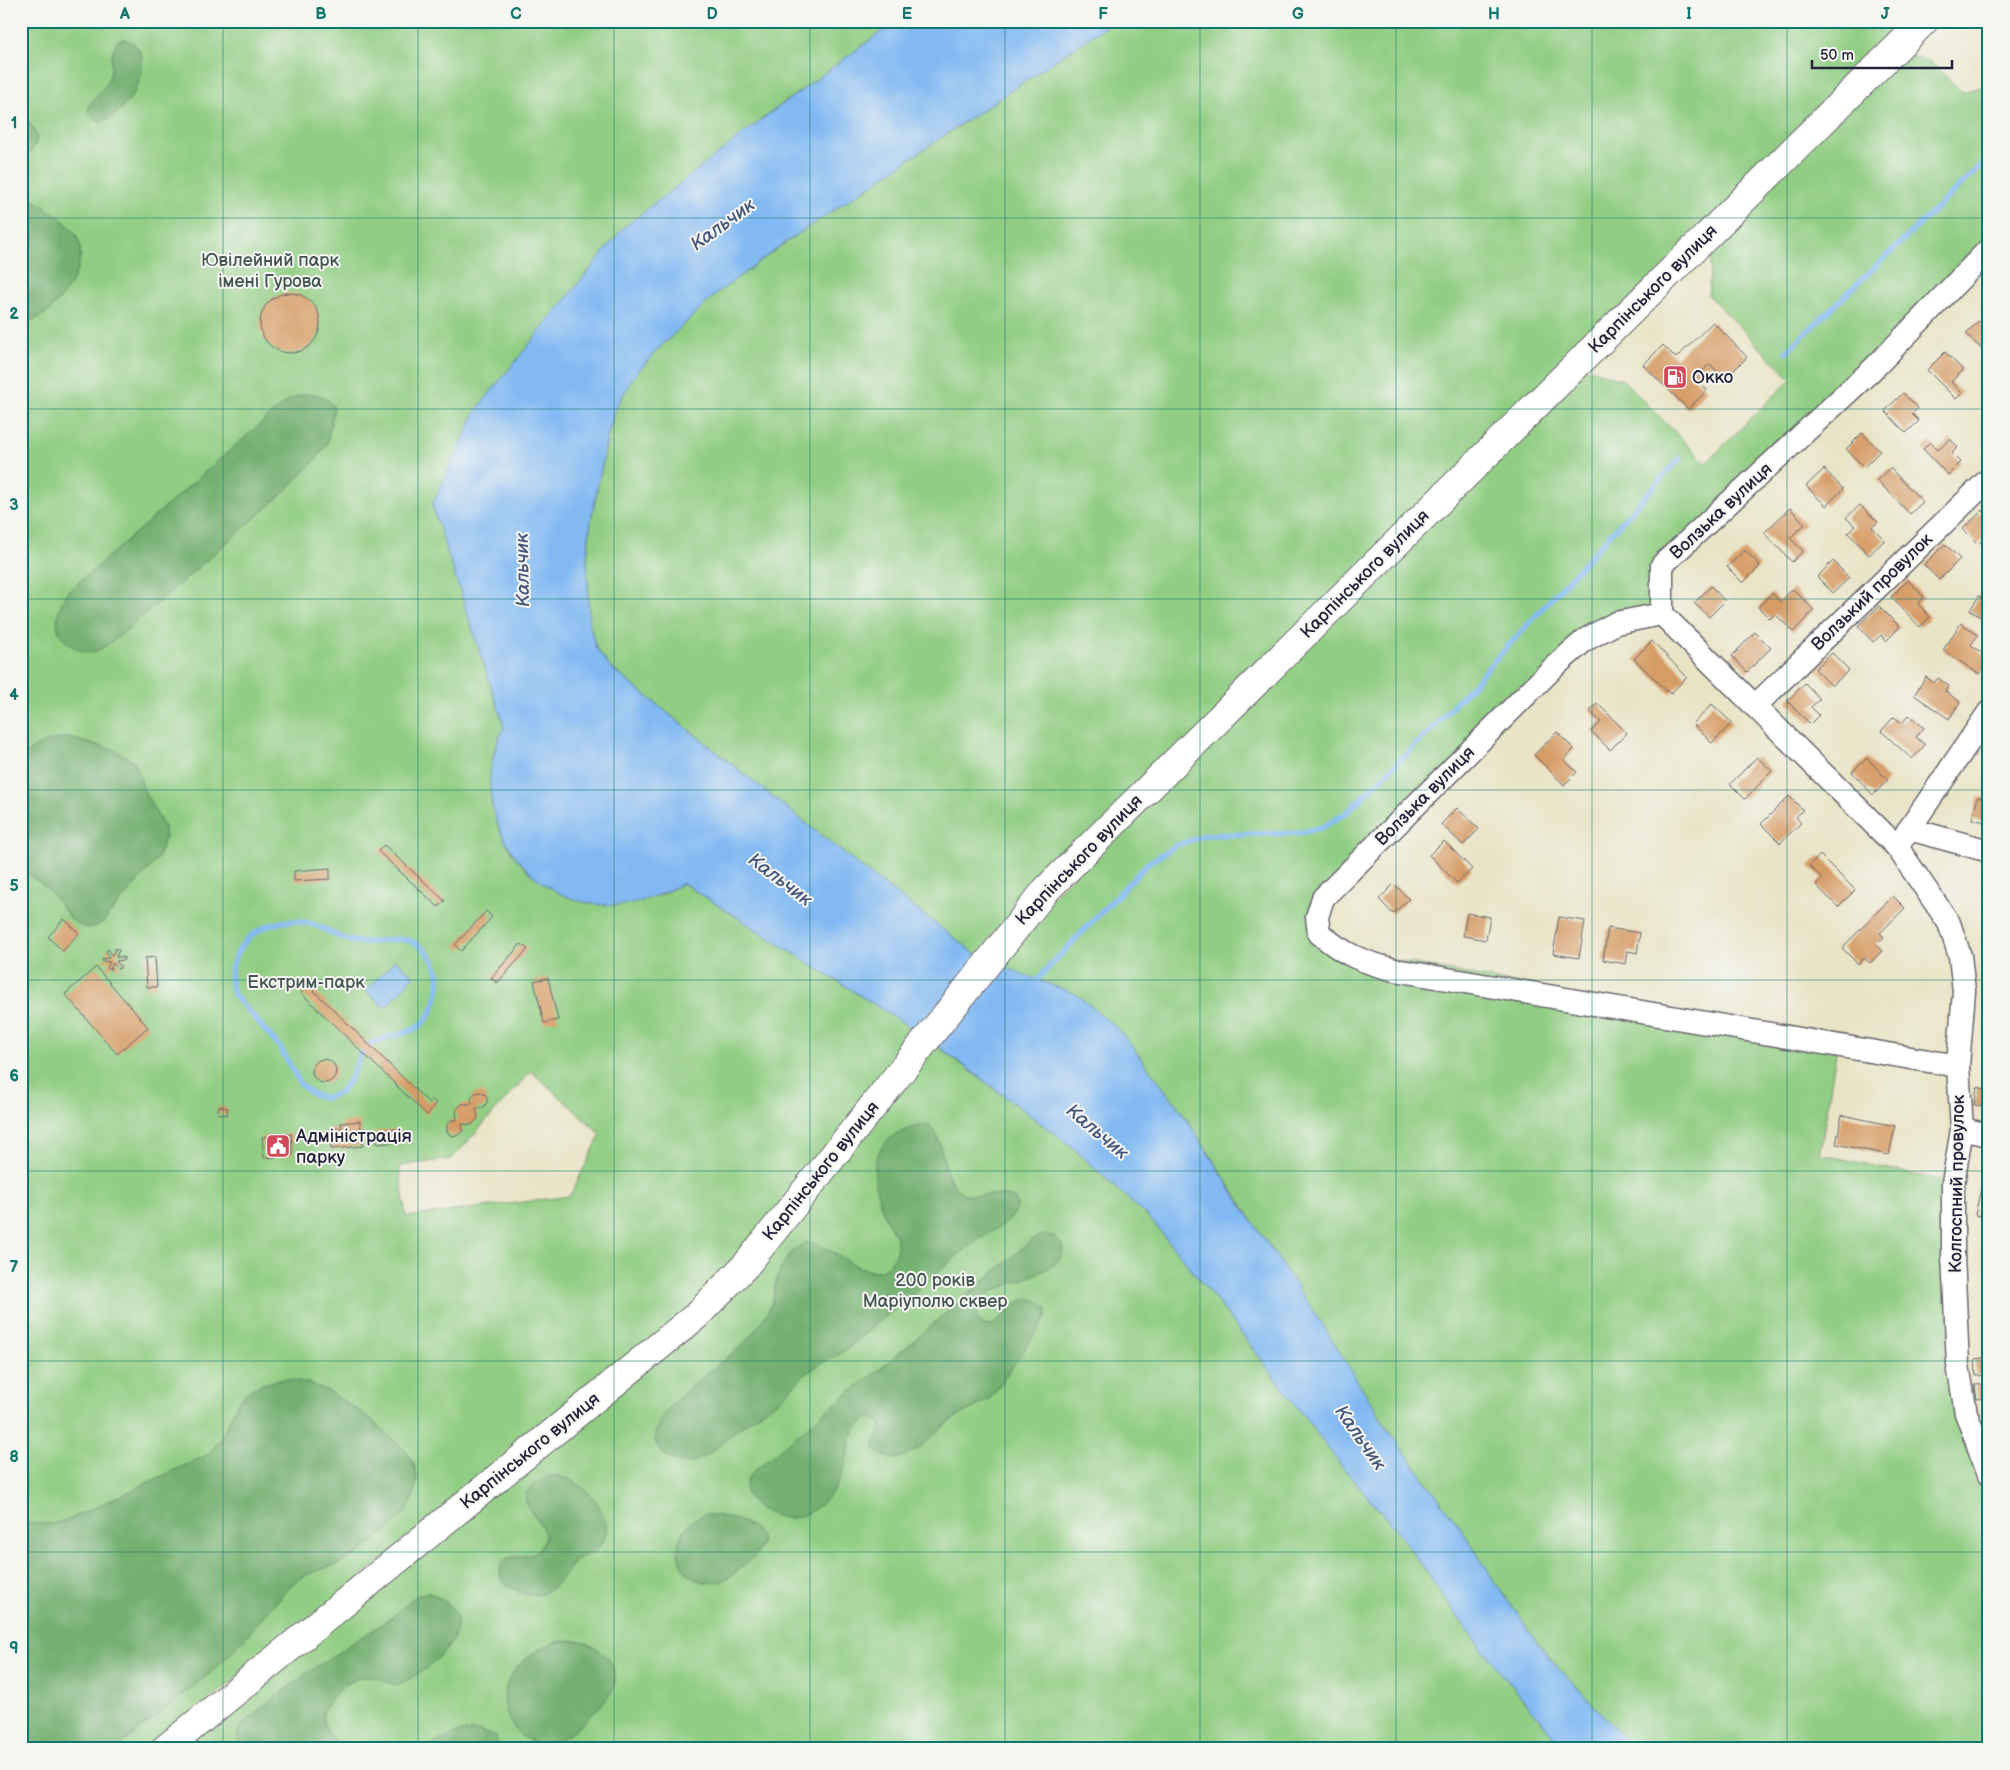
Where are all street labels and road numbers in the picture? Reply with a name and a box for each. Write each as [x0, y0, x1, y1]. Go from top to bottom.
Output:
street label: Карпінського вулиця [1584, 220, 1722, 358]
street label: Волзька вулиця [1666, 458, 1776, 564]
street label: Карпінського вулиця [1296, 505, 1434, 643]
street label: Волзький провулок [1807, 529, 1937, 655]
street label: Волзька вулиця [1371, 742, 1479, 850]
street label: Карпінського вулиця [1011, 790, 1147, 930]
street label: Колгоспний провулок [1945, 1094, 1969, 1273]
street label: Карпінського вулиця [758, 1097, 884, 1245]
street label: Карпінського вулиця [456, 1388, 604, 1514]

